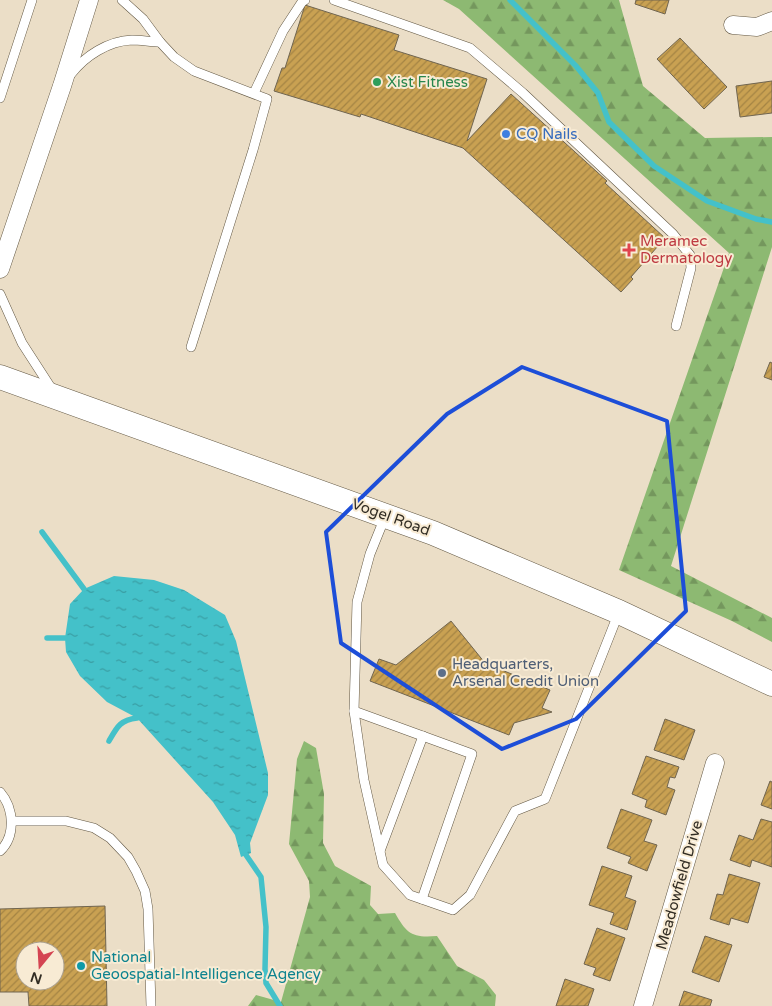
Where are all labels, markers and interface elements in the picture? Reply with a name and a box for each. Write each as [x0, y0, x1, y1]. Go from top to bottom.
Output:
place label: Xist Fitness [387, 73, 468, 91]
marker: Xist Fitness [371, 76, 383, 88]
place label: CQ Nails [516, 125, 577, 143]
marker: CQ Nails [500, 128, 512, 140]
place label: Meramec Dermatology [640, 232, 732, 267]
marker: Meramec Dermatology [622, 243, 636, 257]
street label: Vogel Road [349, 495, 433, 539]
place label: Headquarters, Arsenal Credit Union [452, 655, 599, 690]
marker: Headquarters, Arsenal Credit Union [436, 667, 448, 679]
street label: Meadowfield Drive [652, 818, 706, 952]
north arrow [15, 941, 65, 991]
place label: National Geoospatial-Intelligence Agency [91, 948, 321, 983]
marker: National Geoospatial-Intelligence Agency [75, 960, 87, 972]
text: N [28, 968, 44, 988]

